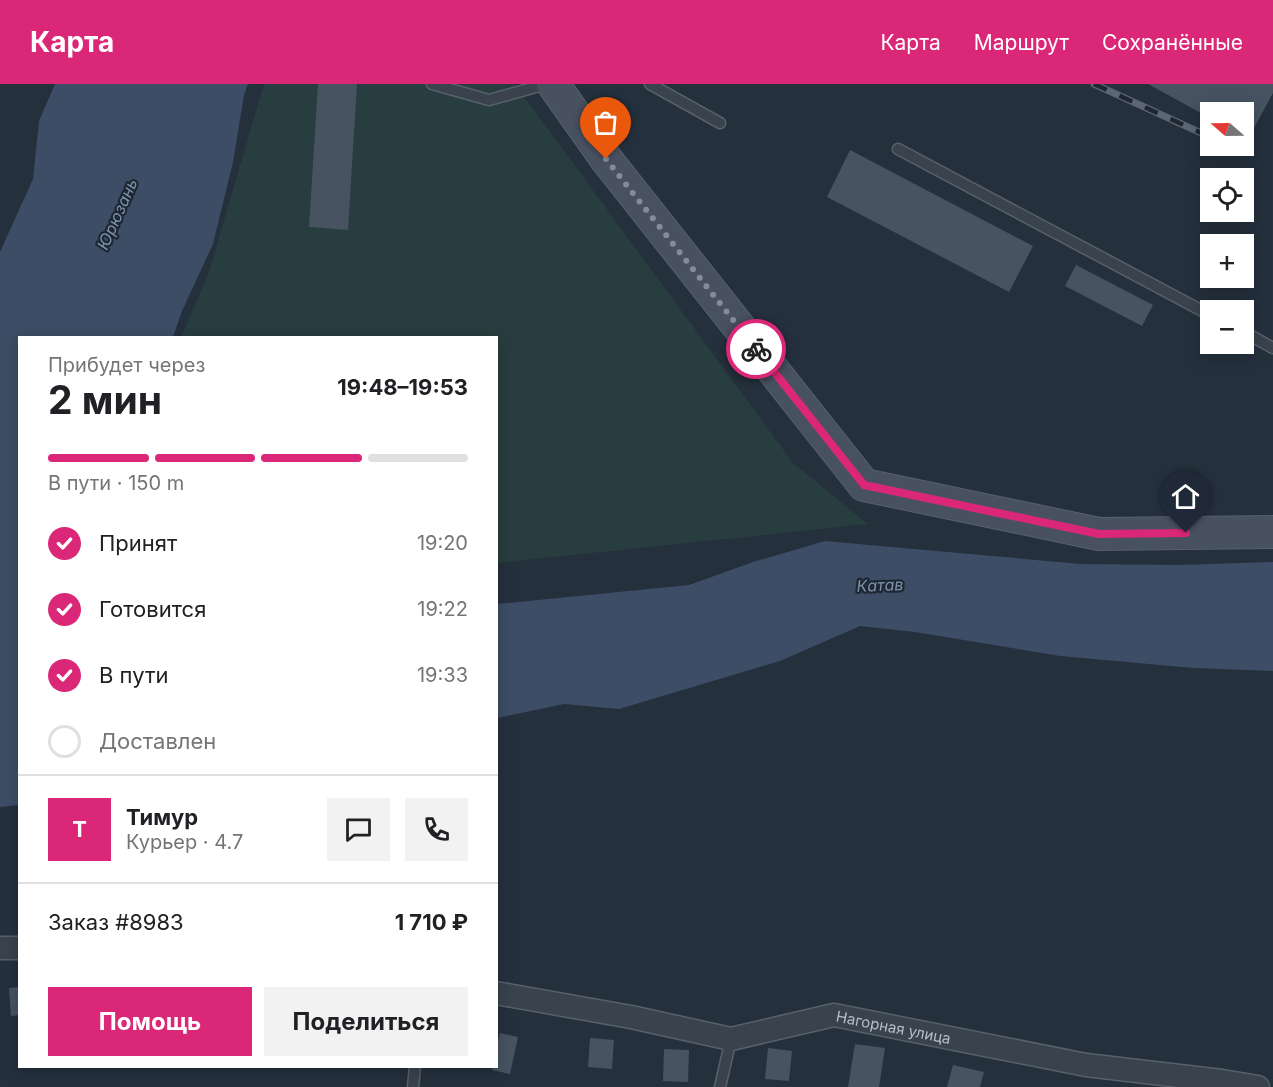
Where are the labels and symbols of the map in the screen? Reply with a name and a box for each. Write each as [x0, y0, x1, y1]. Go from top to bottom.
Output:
pin [580, 97, 631, 159]
north arrow [1200, 102, 1254, 156]
water label: Юрюзань [92, 175, 142, 253]
courier [726, 319, 786, 379]
pin [1160, 471, 1211, 533]
water label: Катав [856, 574, 904, 596]
street label: Нагорная улица [835, 1006, 953, 1047]

